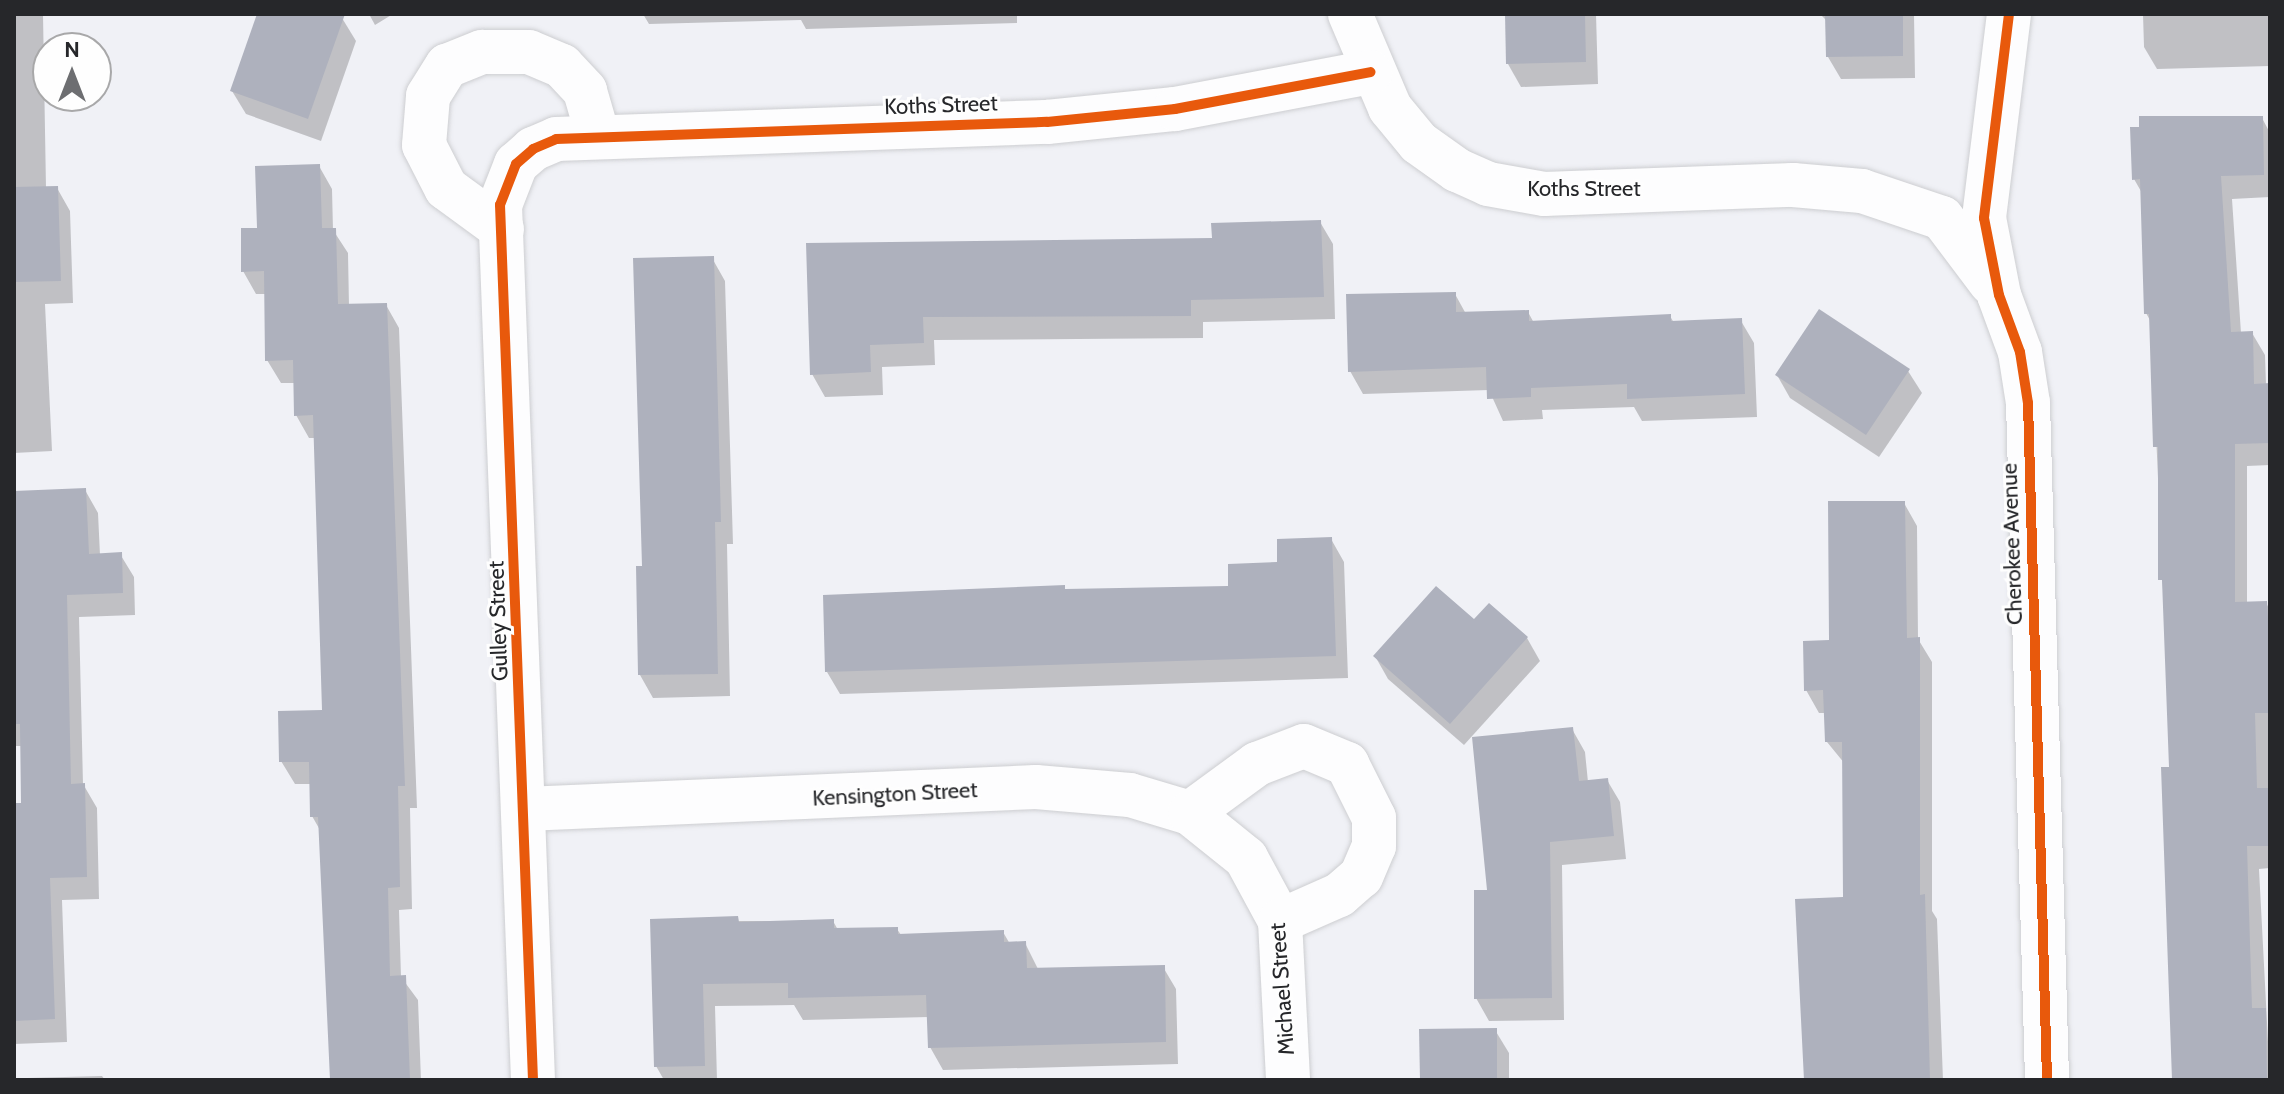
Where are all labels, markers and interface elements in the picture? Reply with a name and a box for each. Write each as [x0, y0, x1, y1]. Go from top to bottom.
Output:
north arrow [32, 32, 112, 112]
text: N [64, 36, 80, 63]
street label: Koths Street [884, 90, 998, 120]
street label: Koths Street [1527, 176, 1641, 202]
street label: Cherokee Avenue [1996, 463, 2028, 625]
street label: Gulley Street [483, 560, 513, 682]
street label: Kensington Street [812, 776, 978, 812]
street label: Michael Street [1264, 922, 1300, 1056]

